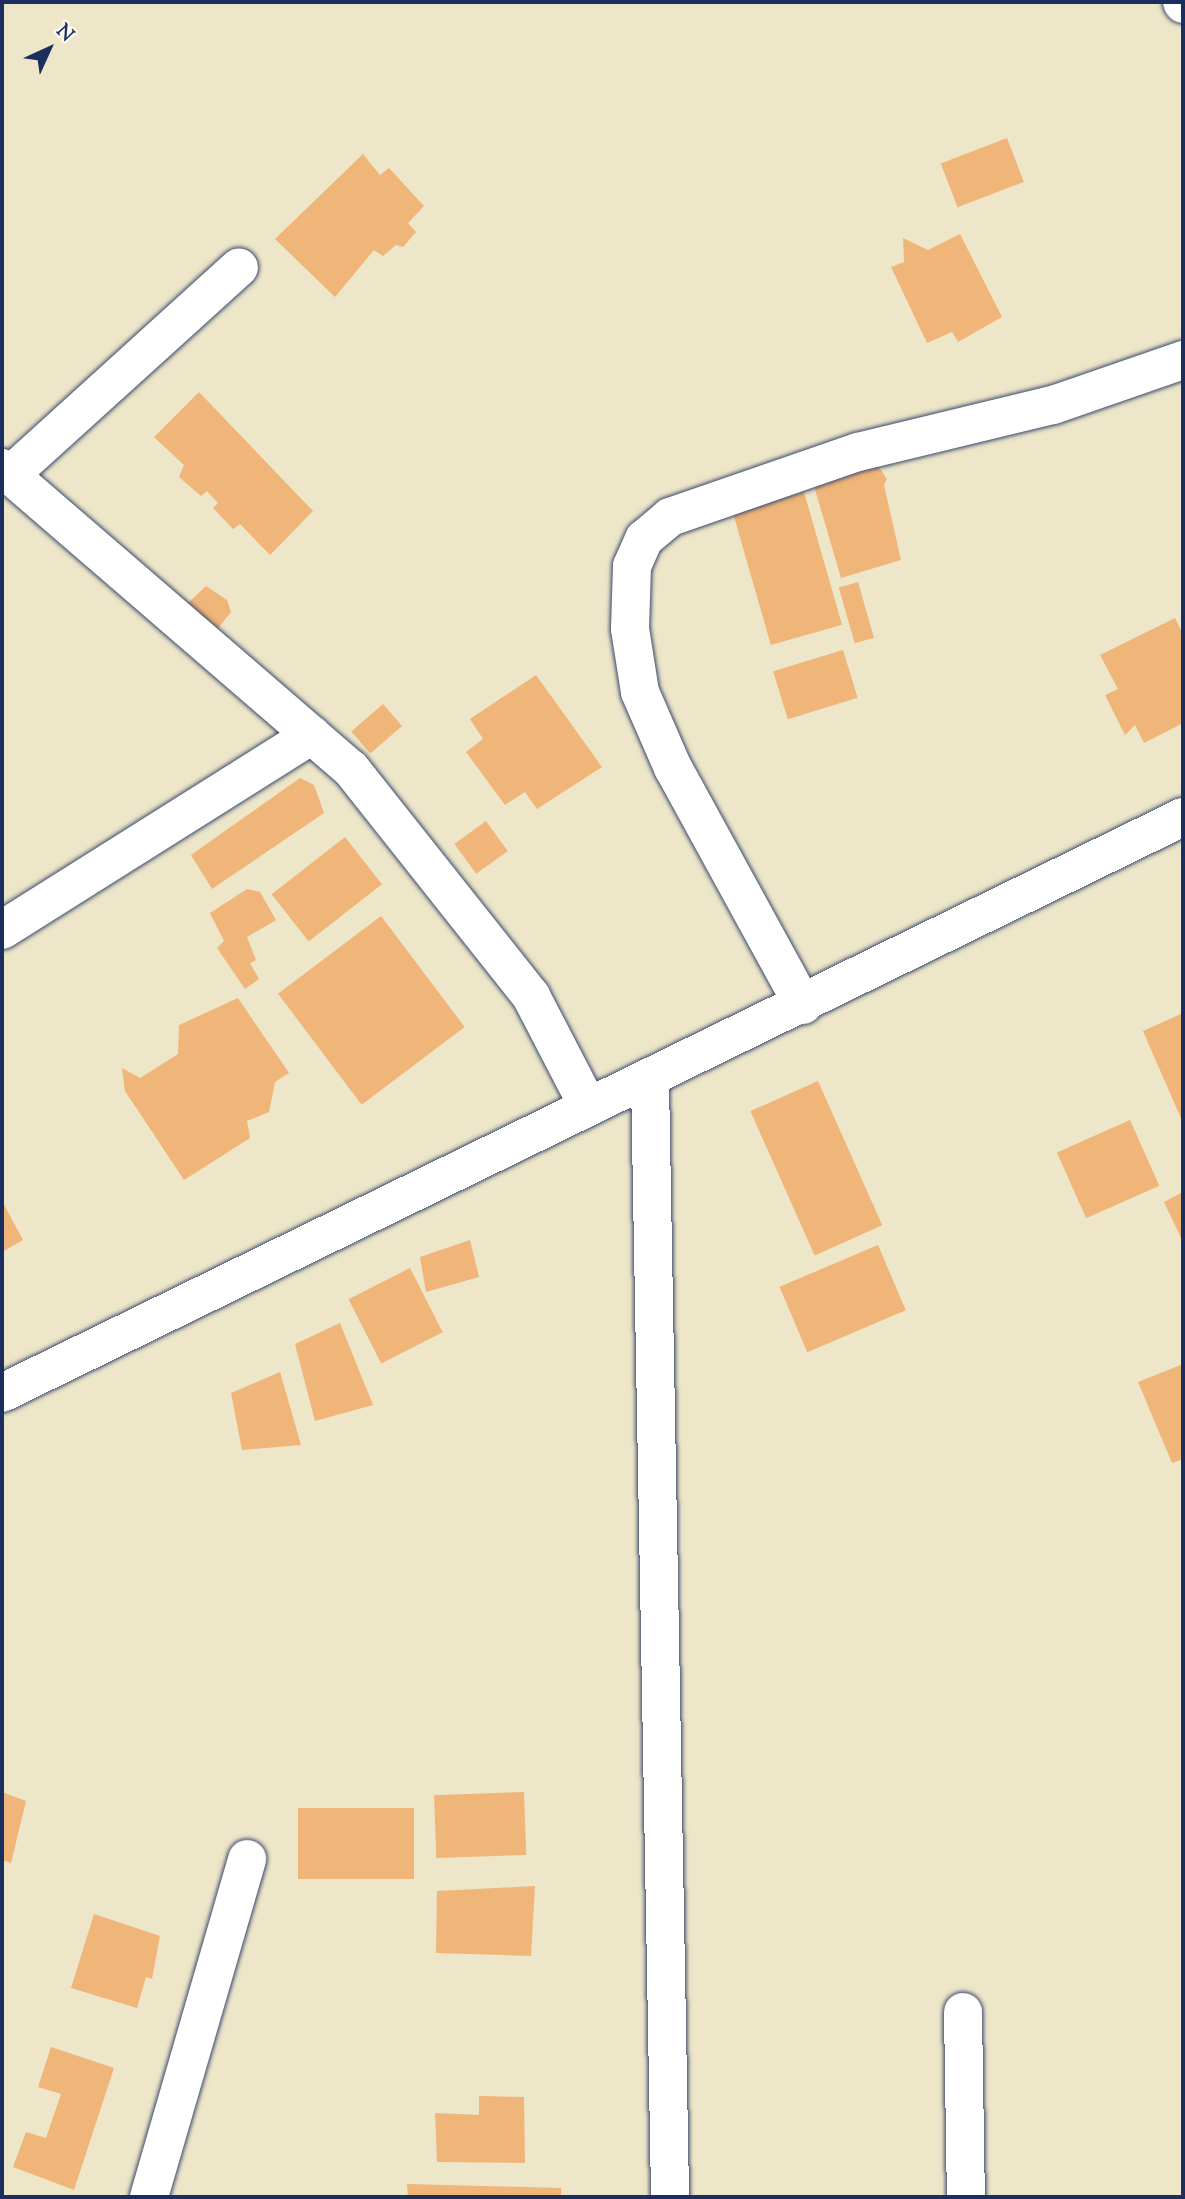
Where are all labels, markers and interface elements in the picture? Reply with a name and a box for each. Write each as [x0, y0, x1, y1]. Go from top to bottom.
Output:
north arrow [14, 14, 84, 84]
text: N [49, 19, 79, 49]

